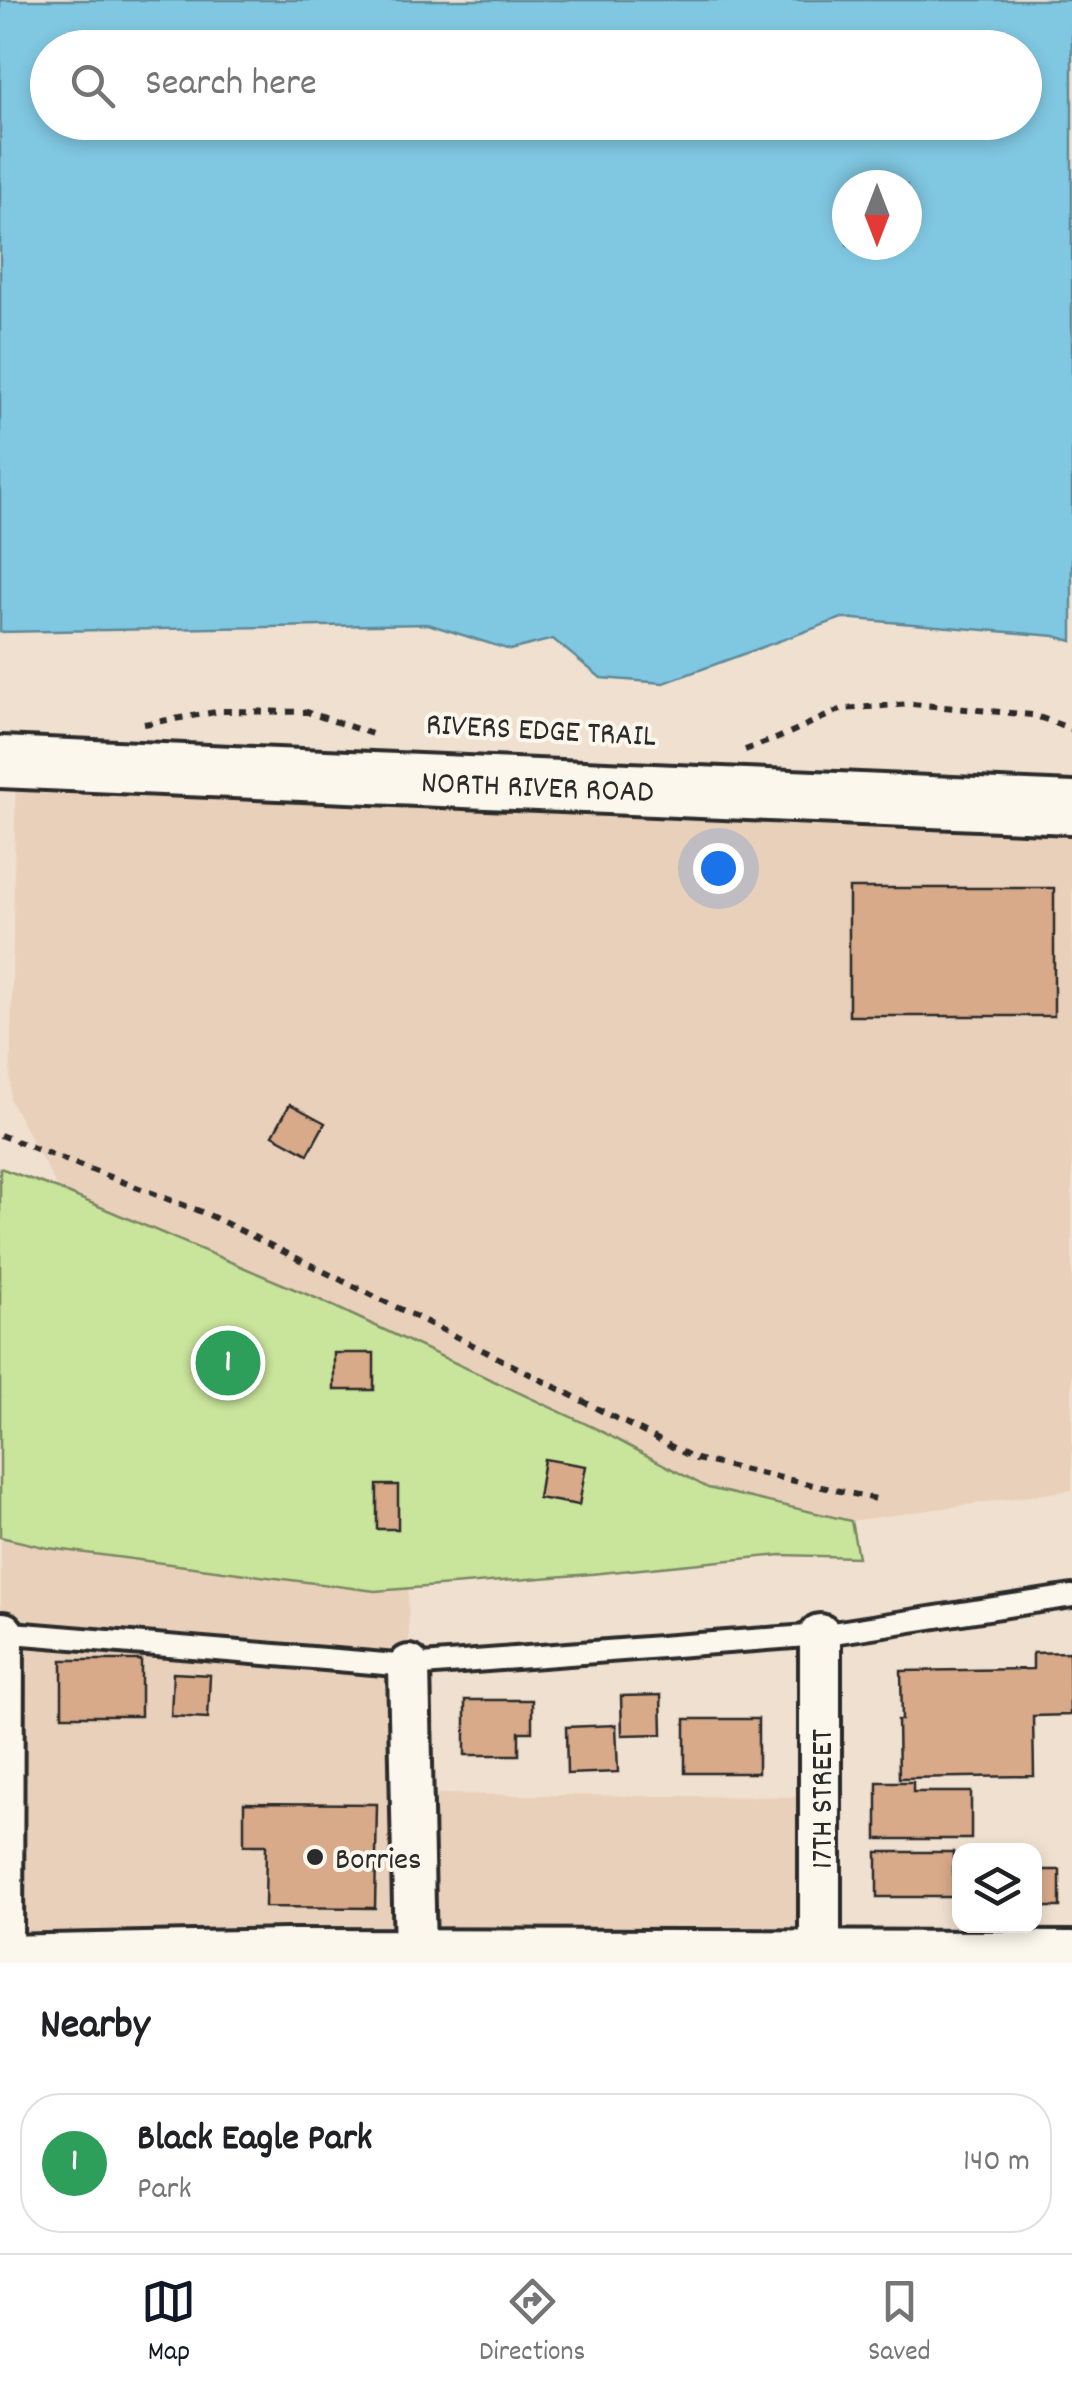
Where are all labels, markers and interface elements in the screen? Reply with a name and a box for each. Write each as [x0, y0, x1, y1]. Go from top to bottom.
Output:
search box [30, 30, 1042, 140]
icon: search [65, 58, 120, 113]
text: Search here [145, 58, 317, 113]
north arrow [832, 170, 922, 260]
street label: RIVERS EDGE TRAIL [425, 704, 657, 762]
street label: NORTH RIVER ROAD [420, 762, 654, 818]
your location [693, 843, 744, 894]
pin: 1 [196, 1326, 260, 1400]
street label: 17TH STREET [802, 1729, 848, 1869]
place label: Borries [335, 1839, 422, 1885]
map controls [952, 1843, 1042, 1933]
button: layers [952, 1843, 1042, 1933]
marker: Borries [304, 1846, 326, 1868]
text: Nearby [40, 1998, 150, 2058]
text: Black Eagle Park [137, 2113, 372, 2168]
text: 1 [71, 2140, 78, 2186]
text: 140 m [963, 2140, 1030, 2186]
text: Park [137, 2168, 192, 2214]
tab: Map [141, 2274, 196, 2374]
tab: Directions [479, 2274, 585, 2374]
tab: Saved [868, 2274, 931, 2374]

